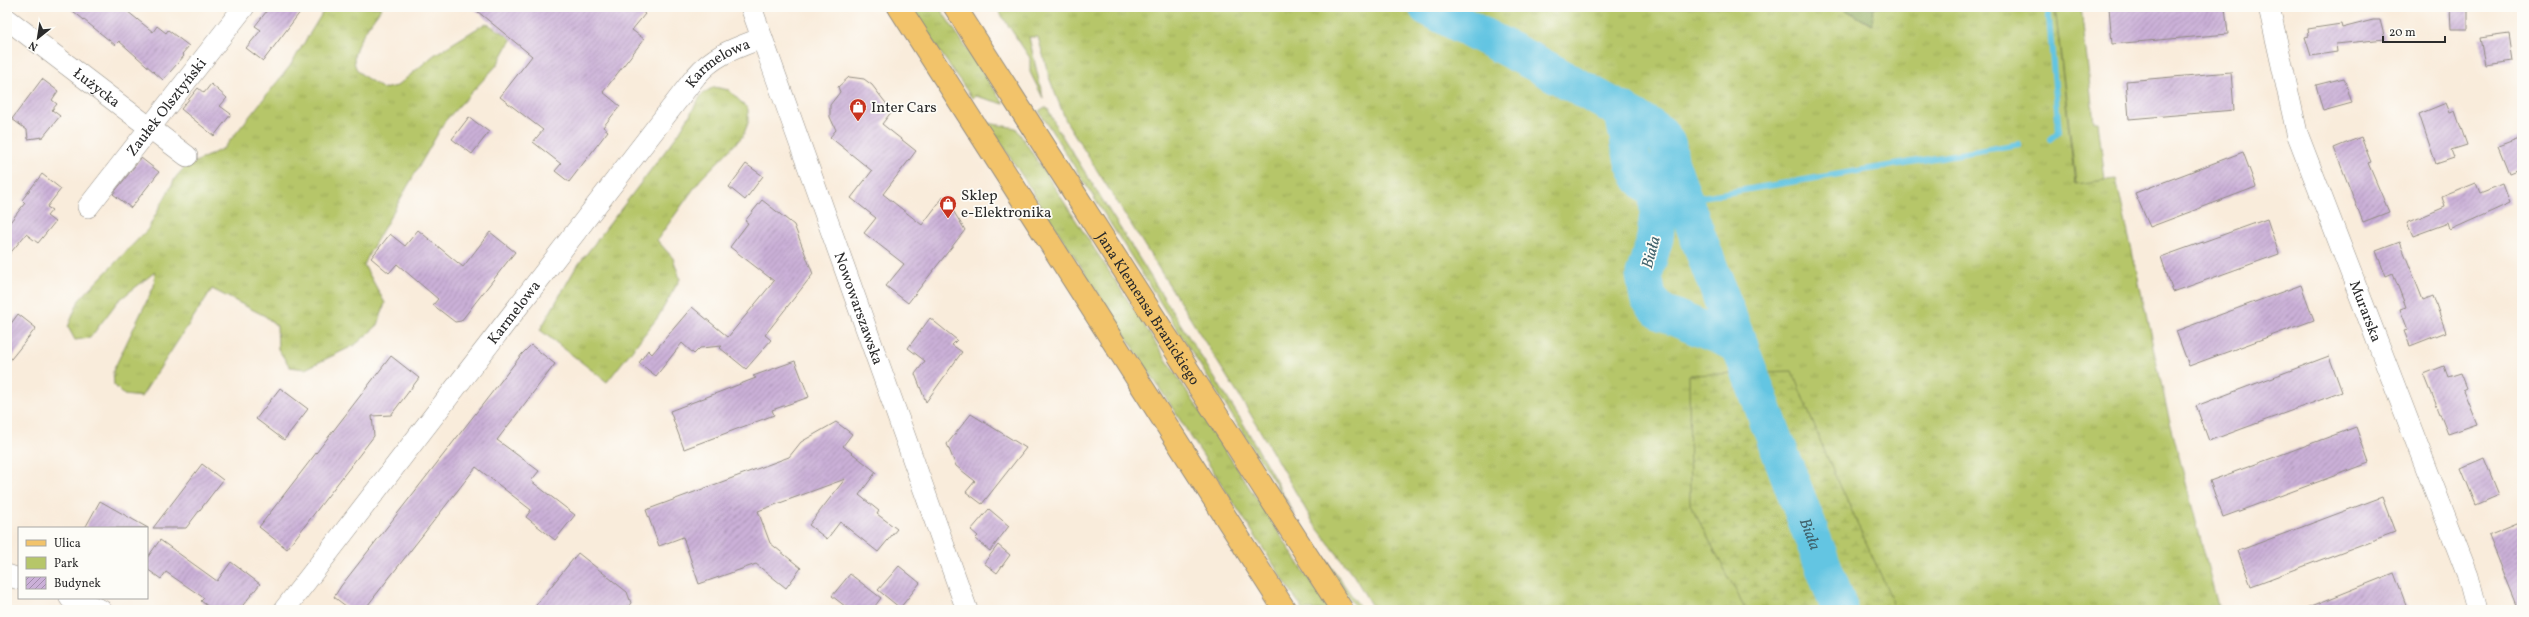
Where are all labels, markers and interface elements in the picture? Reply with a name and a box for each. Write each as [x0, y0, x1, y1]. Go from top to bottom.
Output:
north arrow [18, 18, 58, 58]
scale bar [2383, 18, 2445, 44]
text: 20 m [2389, 25, 2416, 41]
street label: Karmelowa [681, 34, 753, 93]
text: N [27, 37, 41, 54]
street label: Zaułek Olsztyński [122, 54, 212, 161]
street label: Łużycka [68, 64, 124, 113]
shop icon: Inter Cars [848, 97, 868, 122]
place label: Inter Cars [871, 98, 937, 119]
place label: Sklep e-Elektronika [961, 186, 1051, 224]
shop icon: Sklep e-Elektronika [938, 194, 958, 219]
street label: Jana Klemensa Branickiego [1090, 228, 1204, 390]
water label: Biała [1637, 233, 1667, 271]
street label: Nowowarszawska [828, 249, 887, 368]
street label: Karmelowa [483, 277, 546, 350]
street label: Murarska [2343, 278, 2386, 345]
water label: Biała [1793, 515, 1825, 554]
legend [18, 527, 148, 599]
text: Ulica [54, 536, 81, 552]
text: Park [54, 556, 79, 572]
text: Budynek [54, 576, 101, 592]

